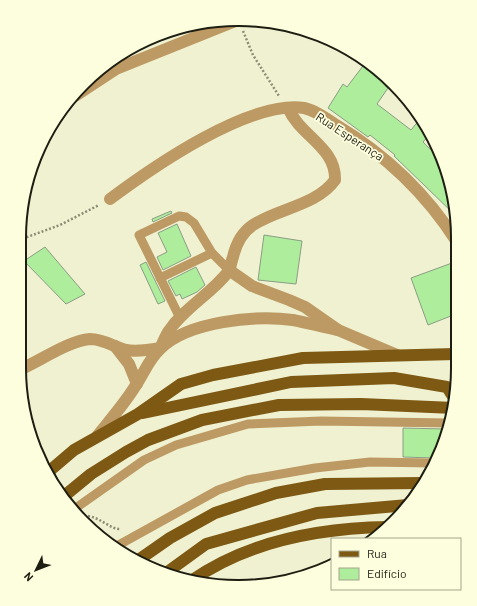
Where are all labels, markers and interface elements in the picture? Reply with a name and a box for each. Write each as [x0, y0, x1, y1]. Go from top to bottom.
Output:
street label: Rua Esperança [314, 109, 386, 163]
legend [331, 538, 461, 590]
text: Rua [367, 546, 387, 560]
north arrow [16, 550, 56, 590]
text: Edifício [367, 566, 407, 580]
text: N [21, 570, 36, 584]

